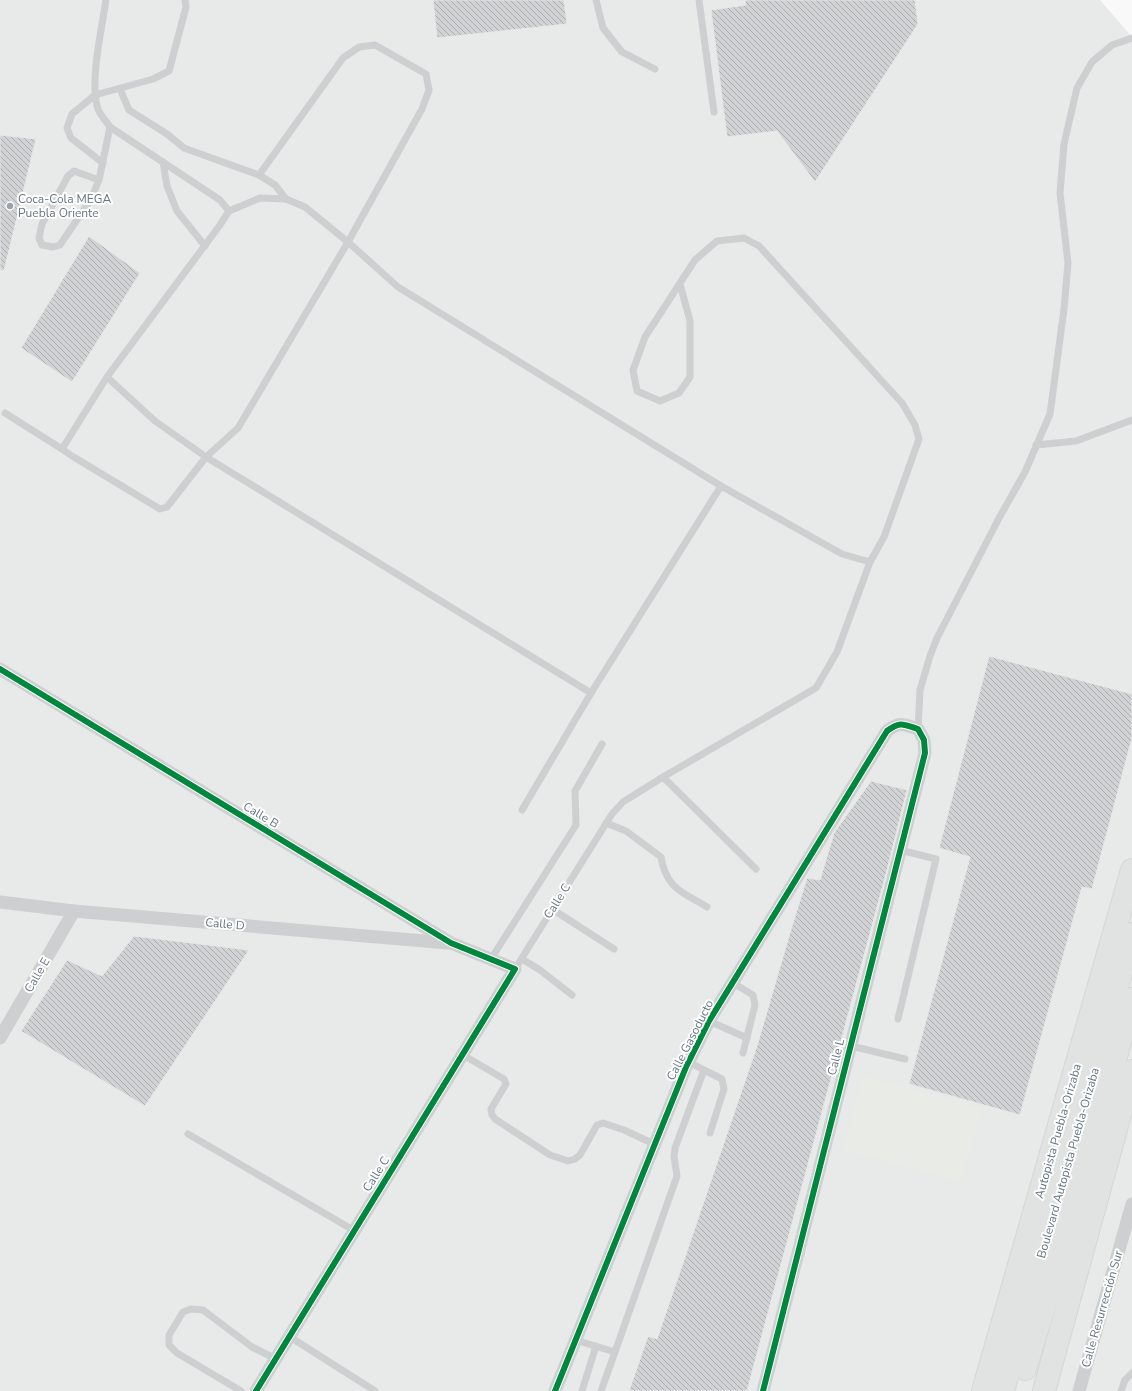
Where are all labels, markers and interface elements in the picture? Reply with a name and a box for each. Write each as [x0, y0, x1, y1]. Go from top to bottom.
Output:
place label: Coca-Cola MEGA Puebla Oriente [18, 191, 112, 221]
marker: Coca-Cola MEGA Puebla Oriente [5, 201, 15, 211]
street label: Calle B [240, 798, 282, 832]
street label: Calle C [540, 880, 574, 922]
street label: Calle D [205, 914, 246, 934]
street label: Calle E [21, 955, 53, 995]
street label: Calle Gasoducto [663, 997, 717, 1083]
street label: Calle L [824, 1037, 848, 1077]
street label: Autopista Puebla-Orizaba [1031, 1062, 1085, 1200]
street label: Boulevard Autopista Puebla-Orizaba [1033, 1066, 1103, 1260]
street label: Calle C [359, 1153, 393, 1195]
street label: Calle Resurrección Sur [1078, 1248, 1127, 1369]

